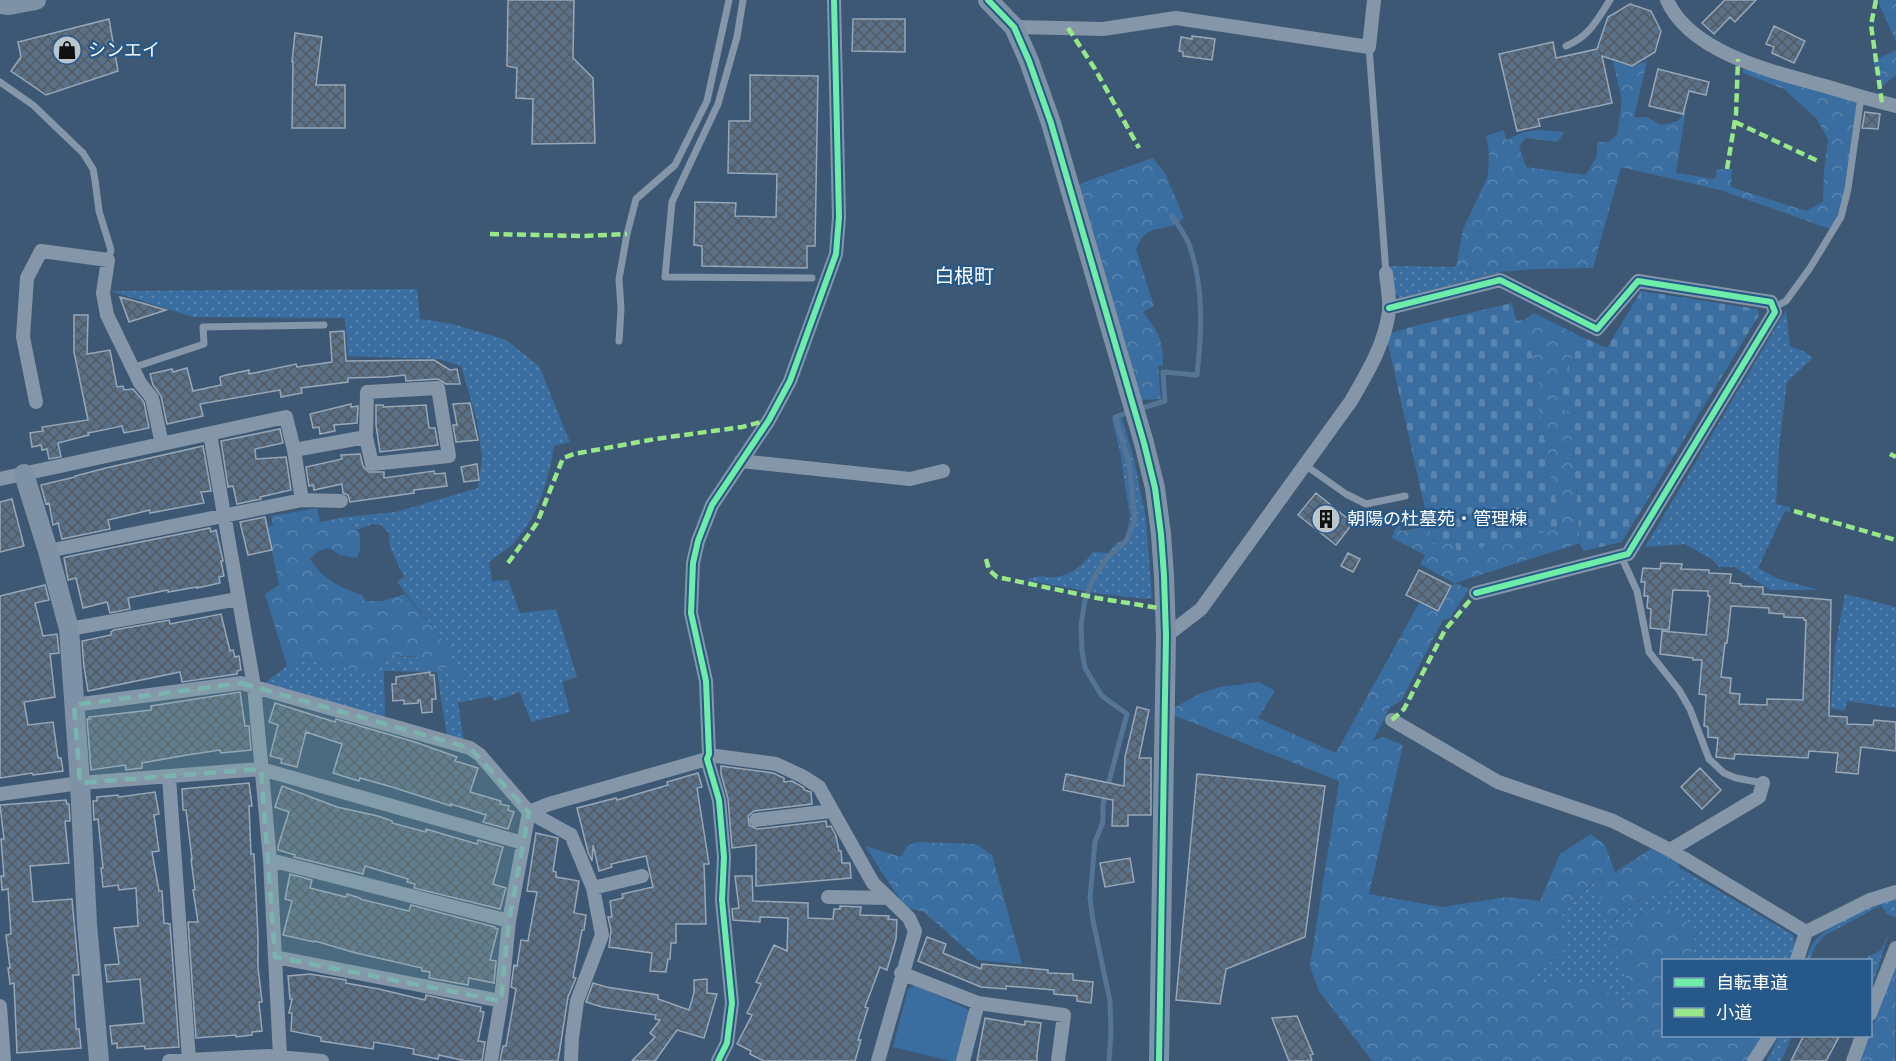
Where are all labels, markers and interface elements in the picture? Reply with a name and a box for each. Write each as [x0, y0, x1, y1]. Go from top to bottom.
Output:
shop icon: シンエイ [51, 34, 83, 66]
place label: シンエイ [88, 39, 160, 61]
district label: 白根町 [934, 265, 994, 289]
building icon: 朝陽の杜墓苑・管理棟 [1310, 503, 1342, 535]
place label: 朝陽の杜墓苑・管理棟 [1347, 508, 1527, 530]
legend [1662, 959, 1872, 1037]
text: 自転車道 [1716, 972, 1788, 994]
text: 小道 [1716, 1002, 1752, 1024]

